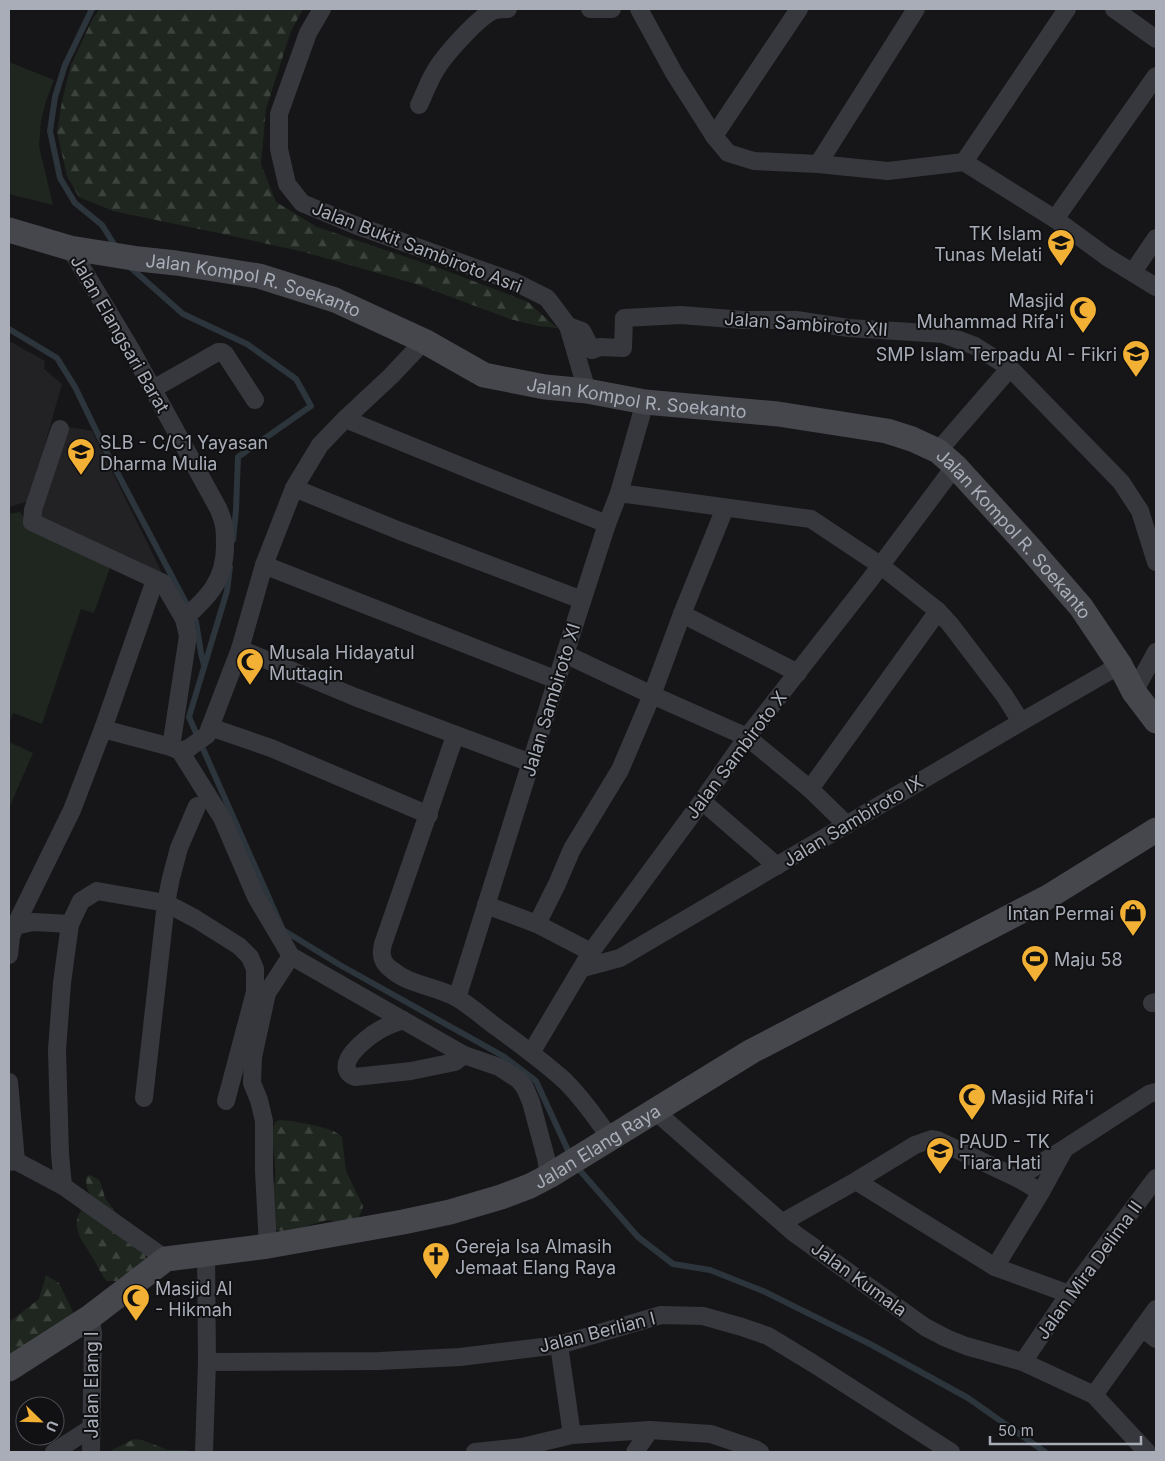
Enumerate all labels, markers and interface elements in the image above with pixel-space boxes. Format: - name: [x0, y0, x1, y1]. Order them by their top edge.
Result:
- street label: Jalan Bukit Sambiroto Asri: [309, 197, 525, 297]
- place label: TK Islam Tunas Melati: [934, 223, 1042, 265]
- school or university icon: TK Islam Tunas Melati: [1046, 228, 1076, 267]
- street label: Jalan Kompol R. Soekanto: [145, 249, 364, 321]
- street label: Jalan Elangsari Barat: [66, 252, 174, 417]
- place label: Masjid Muhammad Rifa'i: [916, 290, 1064, 332]
- mosque icon: Masjid Muhammad Rifa'i: [1068, 295, 1098, 334]
- street label: Jalan Sambiroto XII: [723, 308, 889, 340]
- school or university icon: SMP Islam Terpadu Al - Fikri: [1121, 339, 1151, 378]
- place label: SMP Islam Terpadu Al - Fikri: [876, 344, 1117, 365]
- street label: Jalan Kompol R. Soekanto: [525, 373, 748, 422]
- place label: SLB - C/C1 Yayasan Dharma Mulia: [100, 432, 268, 474]
- school or university icon: SLB - C/C1 Yayasan Dharma Mulia: [66, 437, 96, 476]
- street label: Jalan Kompol R. Soekanto: [932, 444, 1096, 622]
- street label: Jalan Sambiroto XI: [518, 621, 584, 779]
- place label: Musala Hidayatul Muttaqin: [269, 642, 415, 684]
- mosque icon: Musala Hidayatul Muttaqin: [235, 647, 265, 686]
- street label: Jalan Sambiroto X: [681, 687, 791, 823]
- street label: Jalan Sambiroto IX: [779, 771, 927, 871]
- shop icon: Intan Permai: [1118, 898, 1148, 937]
- place label: Intan Permai: [1008, 903, 1114, 924]
- sports icon: Maju 58: [1020, 944, 1050, 983]
- place label: Maju 58: [1054, 949, 1123, 970]
- mosque icon: Masjid Rifa'i: [957, 1082, 987, 1121]
- place label: Masjid Rifa'i: [991, 1087, 1094, 1108]
- street label: Jalan Elang Raya: [530, 1100, 664, 1193]
- place label: PAUD - TK Tiara Hati: [959, 1131, 1050, 1173]
- school or university icon: PAUD - TK Tiara Hati: [925, 1136, 955, 1175]
- street label: Jalan Mira Delima II: [1032, 1197, 1146, 1343]
- place label: Gereja Isa Almasih Jemaat Elang Raya: [455, 1236, 616, 1278]
- street label: Jalan Kumala: [807, 1237, 911, 1321]
- church icon: Gereja Isa Almasih Jemaat Elang Raya: [421, 1241, 451, 1280]
- place label: Masjid Al - Hikmah: [155, 1278, 232, 1320]
- mosque icon: Masjid Al - Hikmah: [121, 1283, 151, 1322]
- street label: Jalan Berlian I: [537, 1307, 657, 1357]
- street label: Jalan Elang I: [81, 1331, 102, 1439]
- north arrow: [15, 1396, 65, 1446]
- scale bar: [990, 1414, 1141, 1446]
- text: U: [43, 1418, 62, 1434]
- text: 50 m: [998, 1421, 1034, 1440]

